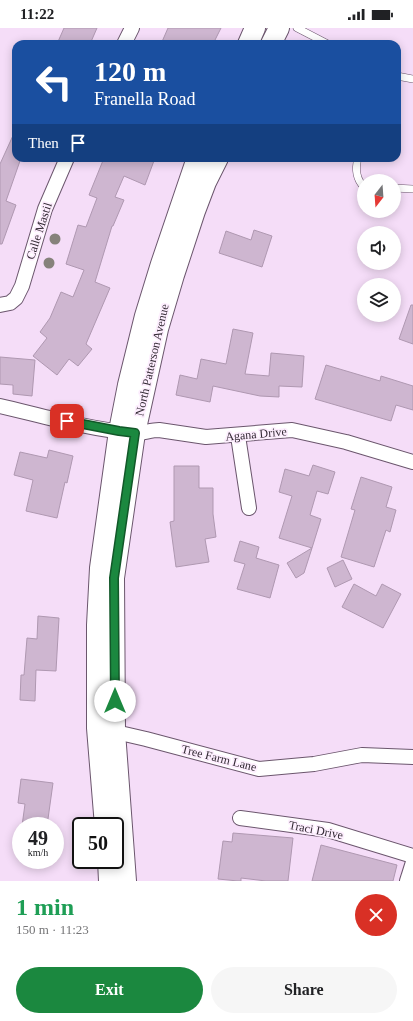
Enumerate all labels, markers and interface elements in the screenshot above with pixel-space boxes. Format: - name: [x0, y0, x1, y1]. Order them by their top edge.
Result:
- text: 11:22: [20, 6, 54, 22]
- icon: left: [28, 56, 80, 108]
- text: 120 m: [94, 56, 166, 87]
- text: Franella Road: [94, 89, 195, 109]
- icon: arrive: [67, 132, 89, 154]
- text: Then: [28, 135, 59, 151]
- north arrow: [357, 174, 401, 218]
- map controls: [357, 174, 401, 322]
- street label: Calle Mastil: [23, 200, 55, 261]
- button: sound: [357, 226, 401, 270]
- button: layers: [357, 278, 401, 322]
- street label: North Patterson Avenue: [132, 303, 172, 417]
- pin: [50, 404, 84, 438]
- icon: arrive: [56, 410, 78, 432]
- street label: Agana Drive: [225, 424, 287, 444]
- position arrow: [94, 680, 136, 722]
- street label: Tree Farm Lane: [180, 742, 258, 774]
- speed limit sign: 50: [72, 817, 124, 869]
- street label: Traci Drive: [288, 818, 344, 842]
- text: 49: [28, 827, 48, 849]
- text: km/h: [28, 847, 48, 858]
- text: 1 min: [16, 894, 74, 920]
- button: close: [355, 894, 397, 936]
- text: 150 m · 11:23: [16, 922, 89, 937]
- button: Exit: [16, 967, 203, 1013]
- button: Share: [211, 967, 397, 1013]

